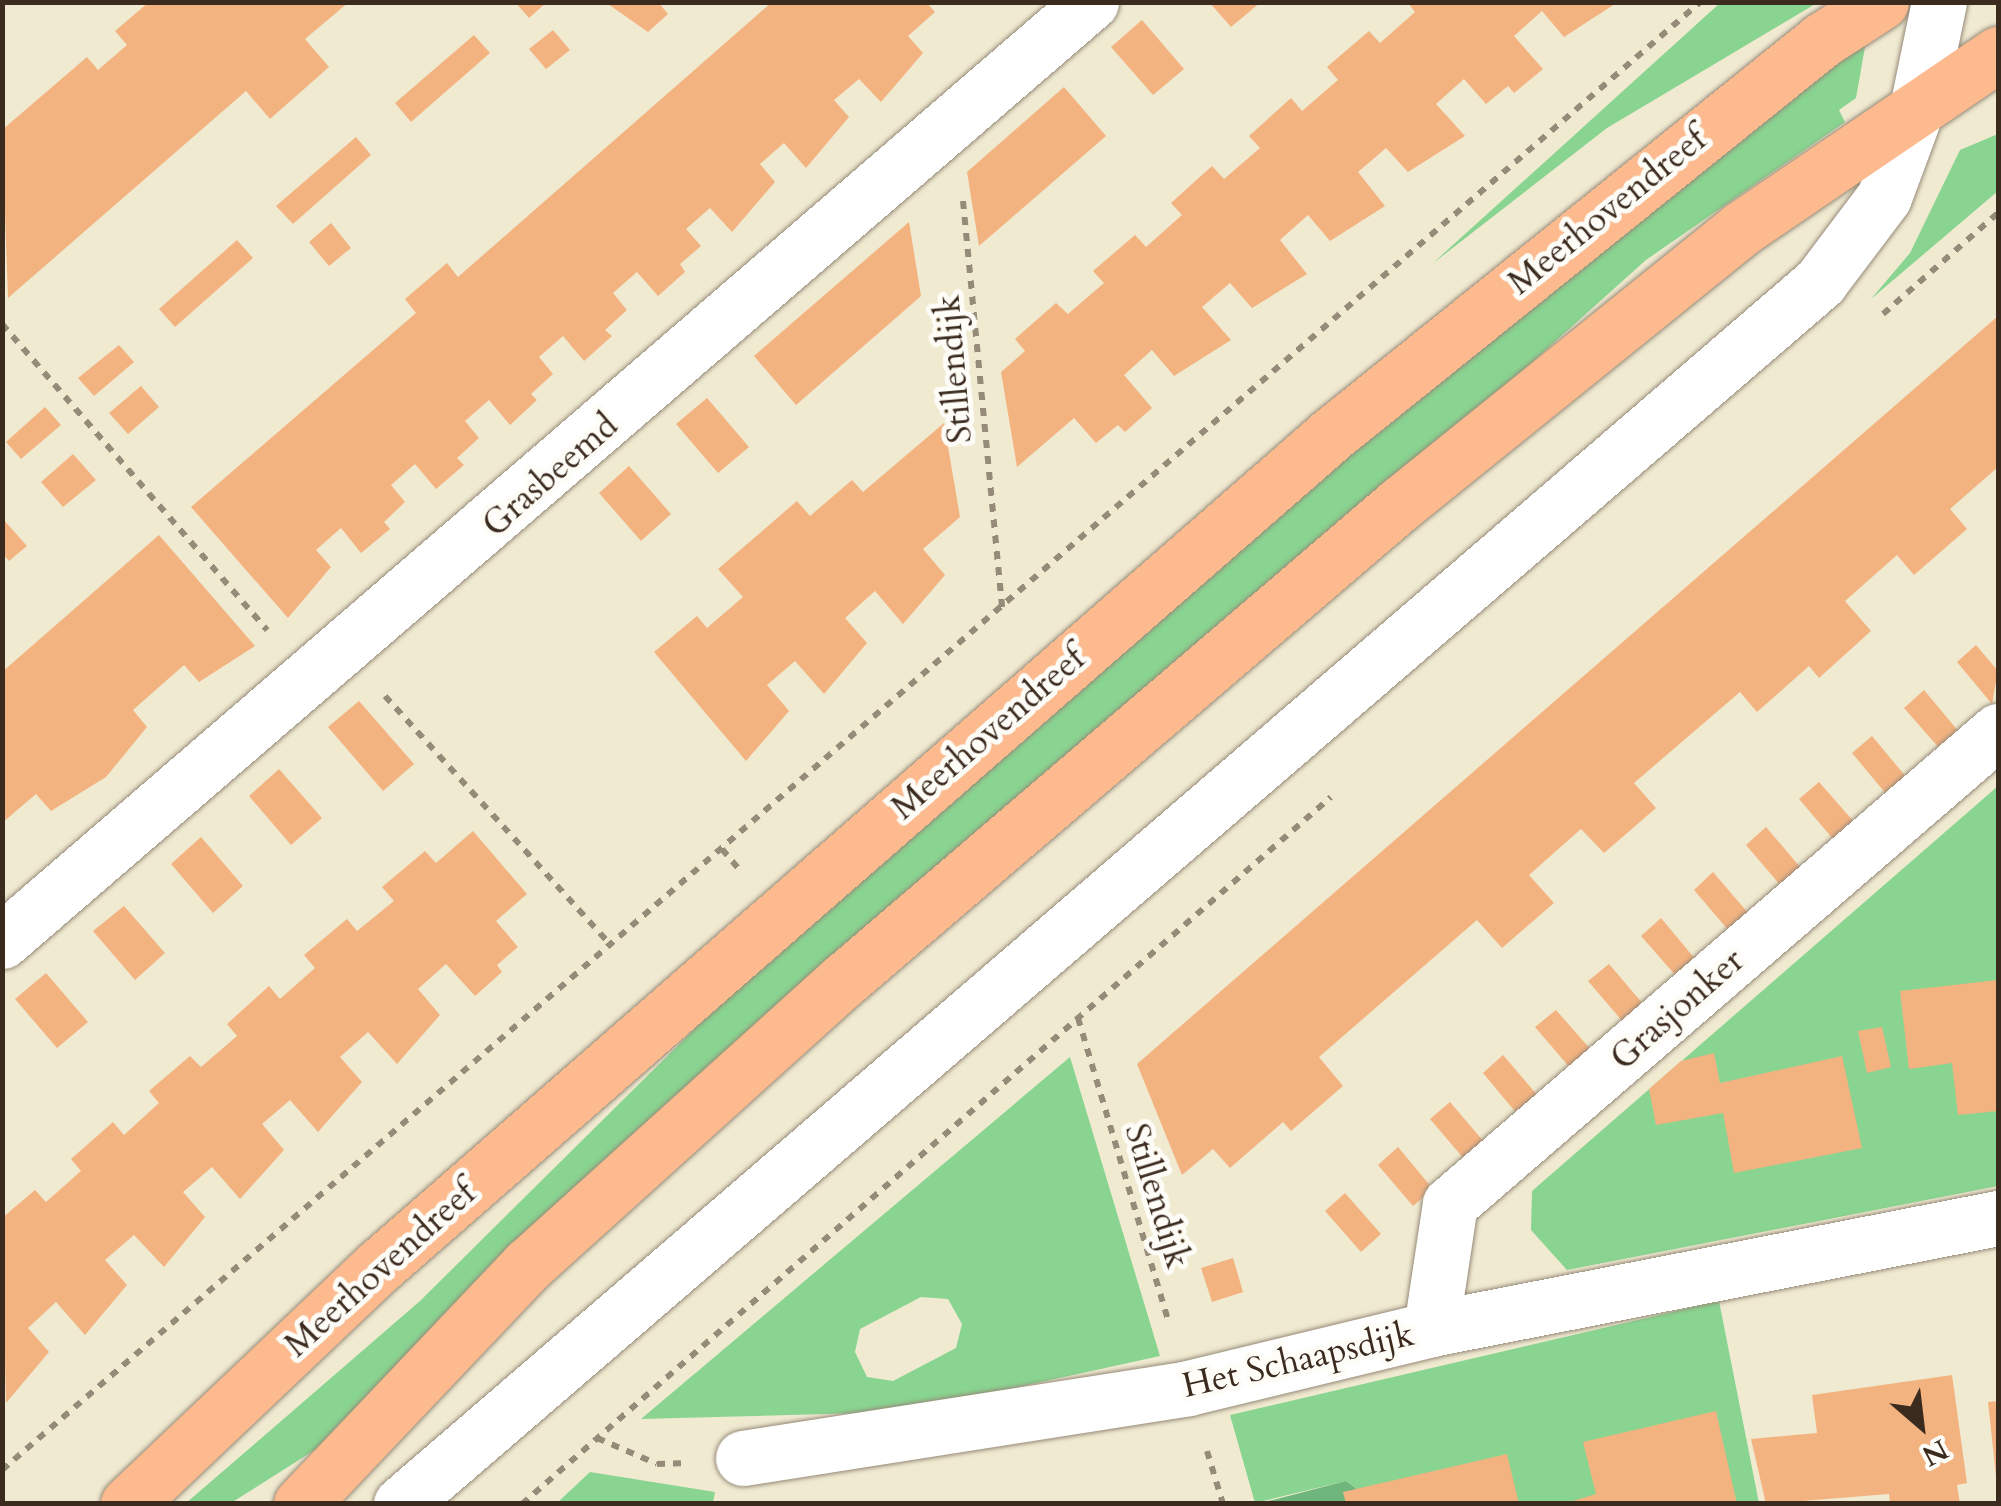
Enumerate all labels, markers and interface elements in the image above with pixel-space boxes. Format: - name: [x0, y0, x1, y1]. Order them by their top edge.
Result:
- street label: Meerhovendreef: [1499, 118, 1715, 304]
- street label: Stillendijk: [927, 293, 981, 445]
- street label: Grasbeemd: [474, 405, 626, 545]
- street label: Meerhovendreef: [883, 637, 1093, 829]
- street label: Grasjonker: [1602, 940, 1752, 1078]
- street label: Stillendijk: [1115, 1119, 1199, 1273]
- street label: Meerhovendreef: [276, 1172, 484, 1366]
- street label: Het Schaapsdijk: [1178, 1313, 1418, 1407]
- north arrow: [1871, 1376, 1971, 1476]
- text: N: [1915, 1430, 1955, 1475]

